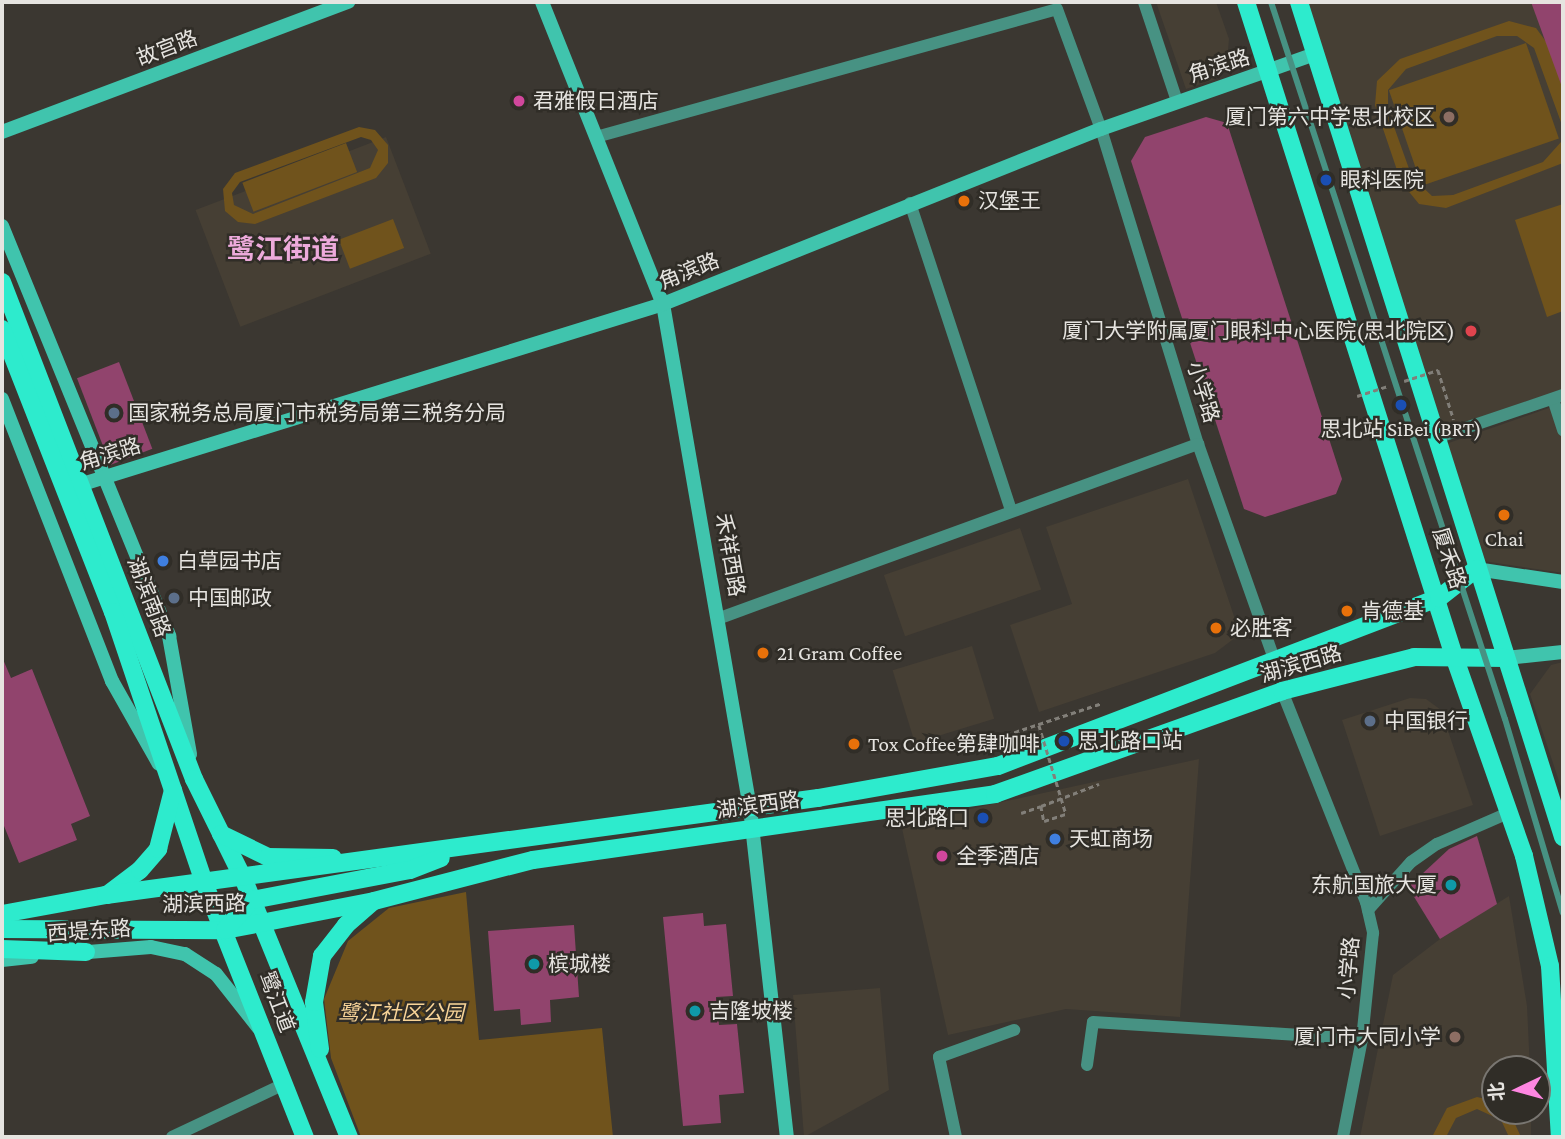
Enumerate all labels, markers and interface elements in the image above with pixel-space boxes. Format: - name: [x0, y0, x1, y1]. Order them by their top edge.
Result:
- street label: 故宫路: [133, 25, 201, 71]
- street label: 角滨路: [1185, 44, 1253, 88]
- place label: 君雅假日酒店: [533, 88, 659, 114]
- marker: 君雅假日酒店: [511, 93, 527, 109]
- place label: 厦门第六中学思北校区: [1225, 104, 1435, 130]
- marker: 厦门第六中学思北校区: [1441, 109, 1457, 125]
- place label: 眼科医院: [1340, 167, 1424, 193]
- marker: 眼科医院: [1318, 172, 1334, 188]
- place label: 汉堡王: [978, 188, 1041, 214]
- marker: 汉堡王: [956, 193, 972, 209]
- district label: 鹭江街道: [227, 233, 339, 267]
- street label: 角滨路: [655, 248, 723, 294]
- place label: 厦门大学附属厦门眼科中心医院(思北院区): [1062, 318, 1455, 344]
- marker: 厦门大学附属厦门眼科中心医院(思北院区): [1461, 321, 1481, 341]
- street label: 小学路: [1182, 358, 1224, 426]
- marker: 思北站 SiBei (BRT): [1393, 397, 1409, 413]
- place label: 国家税务总局厦门市税务局第三税务分局: [128, 400, 506, 426]
- marker: 国家税务总局厦门市税务局第三税务分局: [106, 405, 122, 421]
- place label: 思北站 SiBei (BRT): [1320, 416, 1482, 442]
- street label: 角滨路: [76, 433, 144, 475]
- marker: Chai: [1496, 507, 1512, 523]
- street label: 禾祥西路: [710, 511, 750, 599]
- street label: 厦禾路: [1427, 524, 1471, 592]
- place label: Chai: [1485, 526, 1523, 552]
- place label: 白草园书店: [177, 548, 282, 574]
- street label: 湖滨南路: [122, 553, 176, 641]
- marker: 白草园书店: [155, 553, 171, 569]
- place label: 中国邮政: [188, 585, 272, 611]
- marker: 中国邮政: [166, 590, 182, 606]
- place label: 肯德基: [1361, 598, 1424, 624]
- marker: 肯德基: [1339, 603, 1355, 619]
- place label: 必胜客: [1230, 615, 1293, 641]
- marker: 必胜客: [1208, 620, 1224, 636]
- place label: 21 Gram Coffee: [777, 640, 902, 666]
- street label: 湖滨西路: [1257, 640, 1345, 688]
- marker: 21 Gram Coffee: [755, 645, 771, 661]
- place label: 中国银行: [1384, 708, 1468, 734]
- marker: 中国银行: [1362, 713, 1378, 729]
- place label: 思北路口站: [1078, 728, 1183, 754]
- place label: Tox Coffee第肆咖啡: [868, 731, 1040, 757]
- marker: 思北路口站: [1056, 733, 1072, 749]
- marker: Tox Coffee第肆咖啡: [846, 736, 862, 752]
- street label: 湖滨西路: [715, 787, 801, 823]
- place label: 思北路口: [885, 805, 969, 831]
- marker: 思北路口: [975, 810, 991, 826]
- place label: 天虹商场: [1069, 826, 1153, 852]
- marker: 天虹商场: [1047, 831, 1063, 847]
- place label: 全季酒店: [956, 843, 1040, 869]
- marker: 全季酒店: [934, 848, 950, 864]
- place label: 东航国旅大厦: [1311, 872, 1437, 898]
- marker: 东航国旅大厦: [1443, 877, 1459, 893]
- street label: 湖滨西路: [162, 891, 246, 917]
- street label: 西堤东路: [46, 916, 132, 946]
- street label: 小学路: [1334, 936, 1364, 1000]
- place label: 槟城楼: [548, 951, 611, 977]
- marker: 槟城楼: [526, 956, 542, 972]
- street label: 鹭江道: [254, 968, 300, 1036]
- place label: 吉隆坡楼: [709, 998, 793, 1024]
- park label: 鹭江社区公园: [338, 1000, 464, 1026]
- marker: 吉隆坡楼: [687, 1003, 703, 1019]
- place label: 厦门市大同小学: [1294, 1024, 1441, 1050]
- marker: 厦门市大同小学: [1447, 1029, 1463, 1045]
- north arrow: [1481, 1055, 1551, 1125]
- text: 北: [1485, 1081, 1508, 1102]

